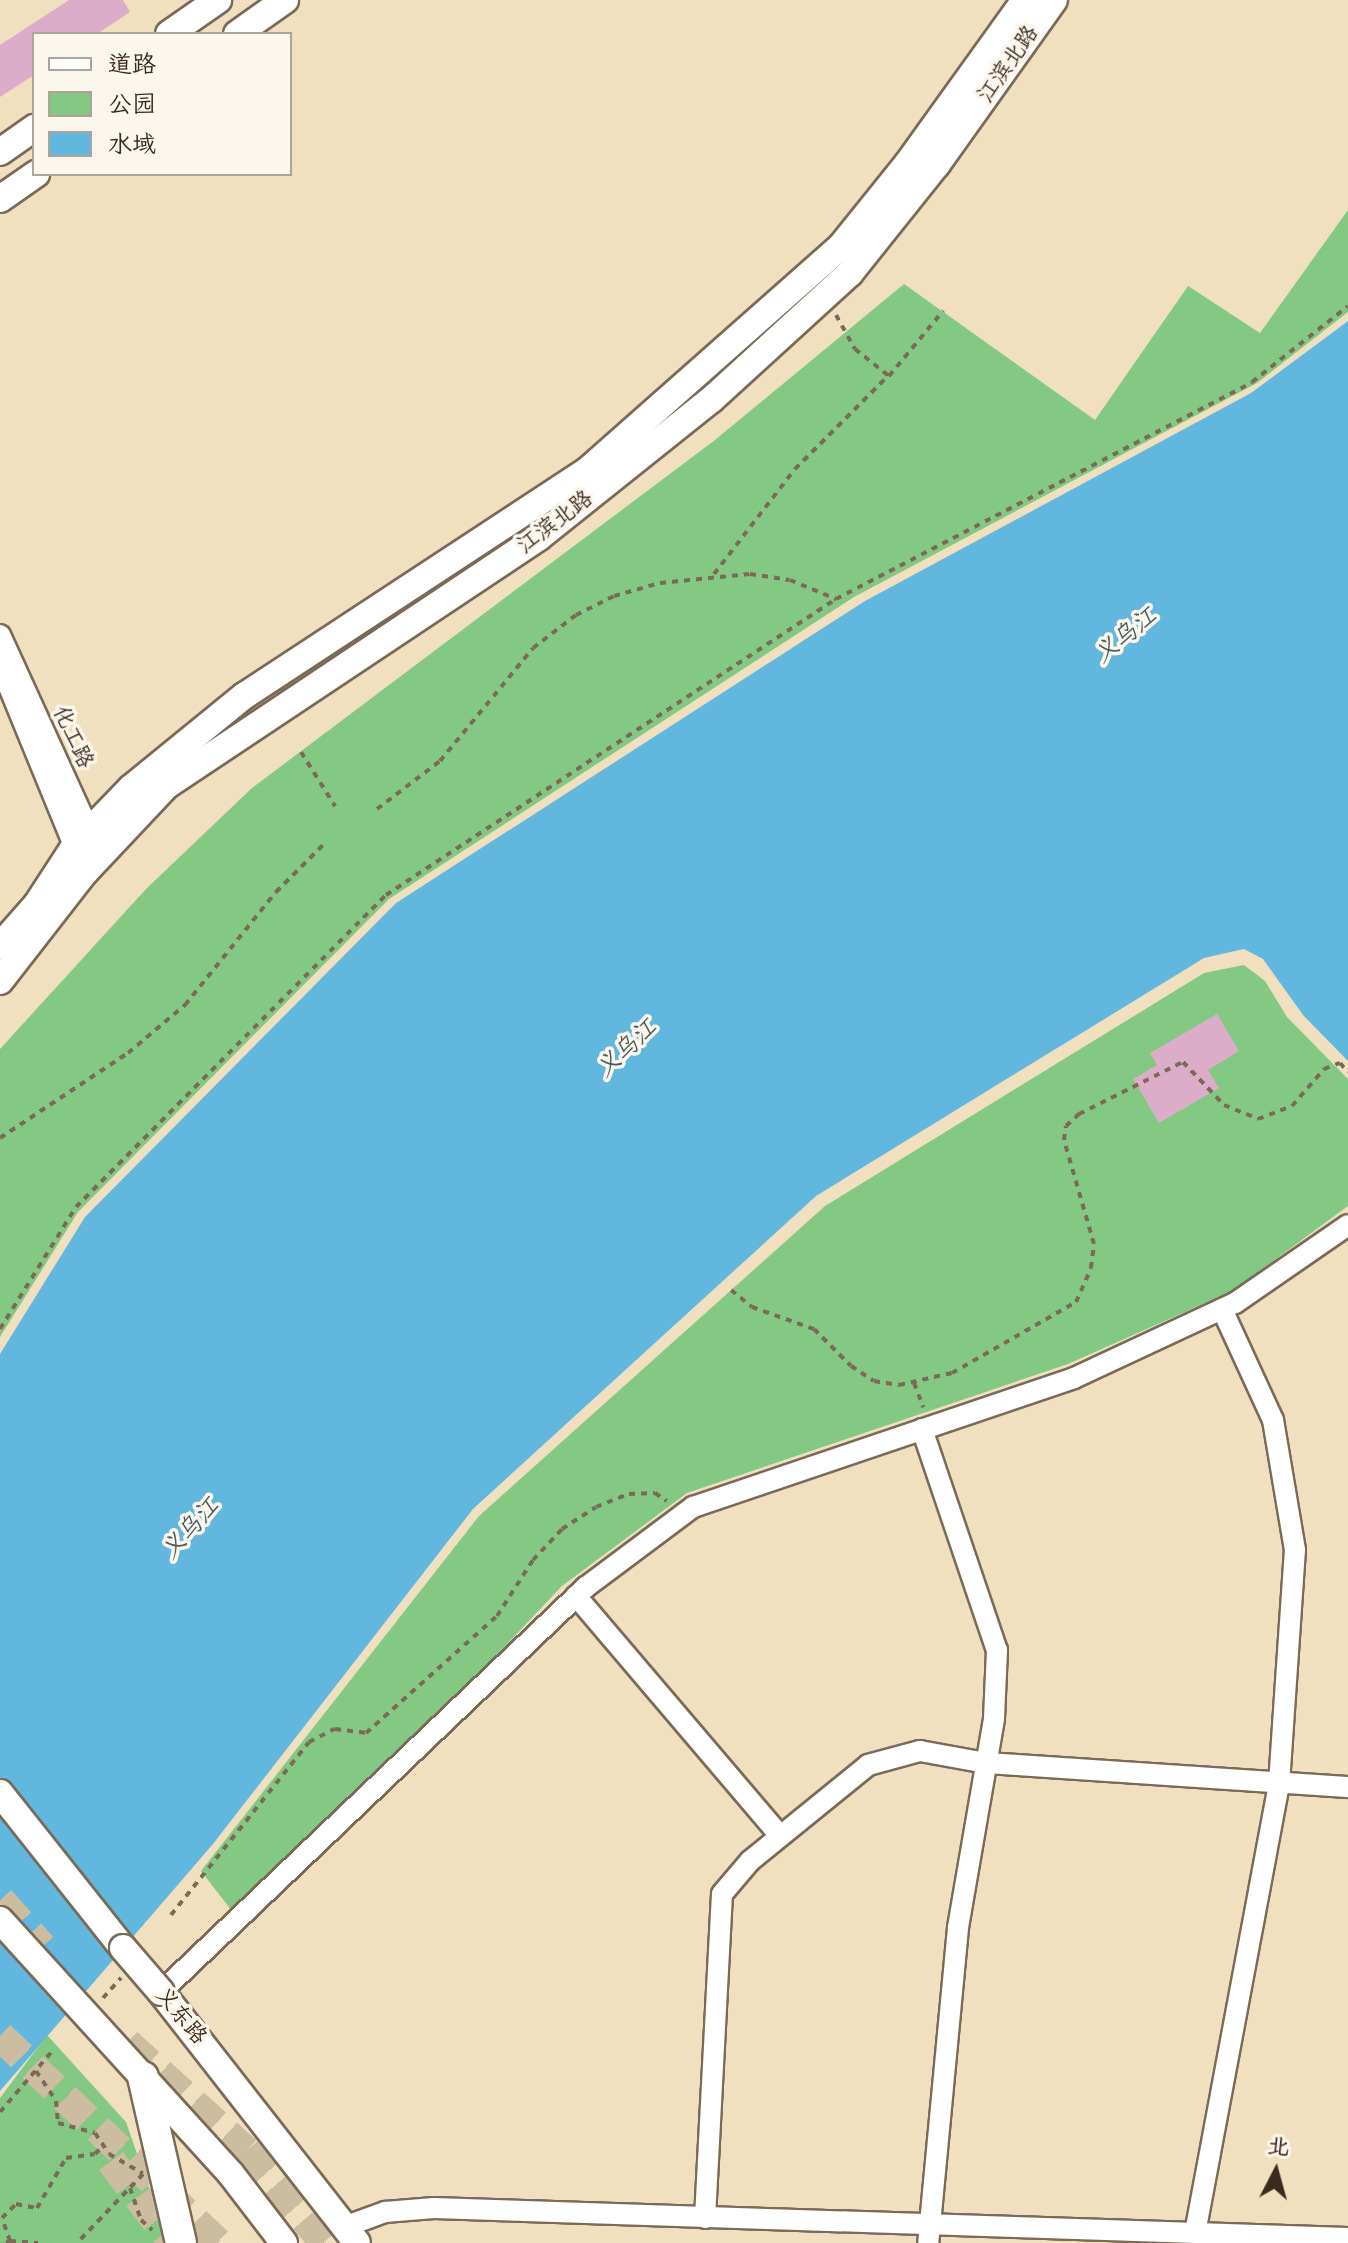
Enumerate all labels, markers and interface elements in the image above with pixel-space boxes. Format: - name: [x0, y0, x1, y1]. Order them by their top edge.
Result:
- street label: 江滨北路: [972, 20, 1044, 108]
- legend: [32, 32, 292, 176]
- text: 道路: [108, 48, 156, 82]
- text: 公园: [108, 88, 156, 122]
- text: 水域: [108, 128, 156, 162]
- street label: 江滨北路: [512, 485, 598, 559]
- water label: 义乌江: [1089, 602, 1163, 670]
- street label: 化工路: [47, 702, 99, 772]
- water label: 义乌江: [591, 1014, 663, 1084]
- water label: 义乌江: [156, 1493, 226, 1565]
- street label: 义东路: [150, 1982, 212, 2050]
- text: 北: [1266, 2130, 1291, 2163]
- north arrow: [1236, 2131, 1316, 2211]

